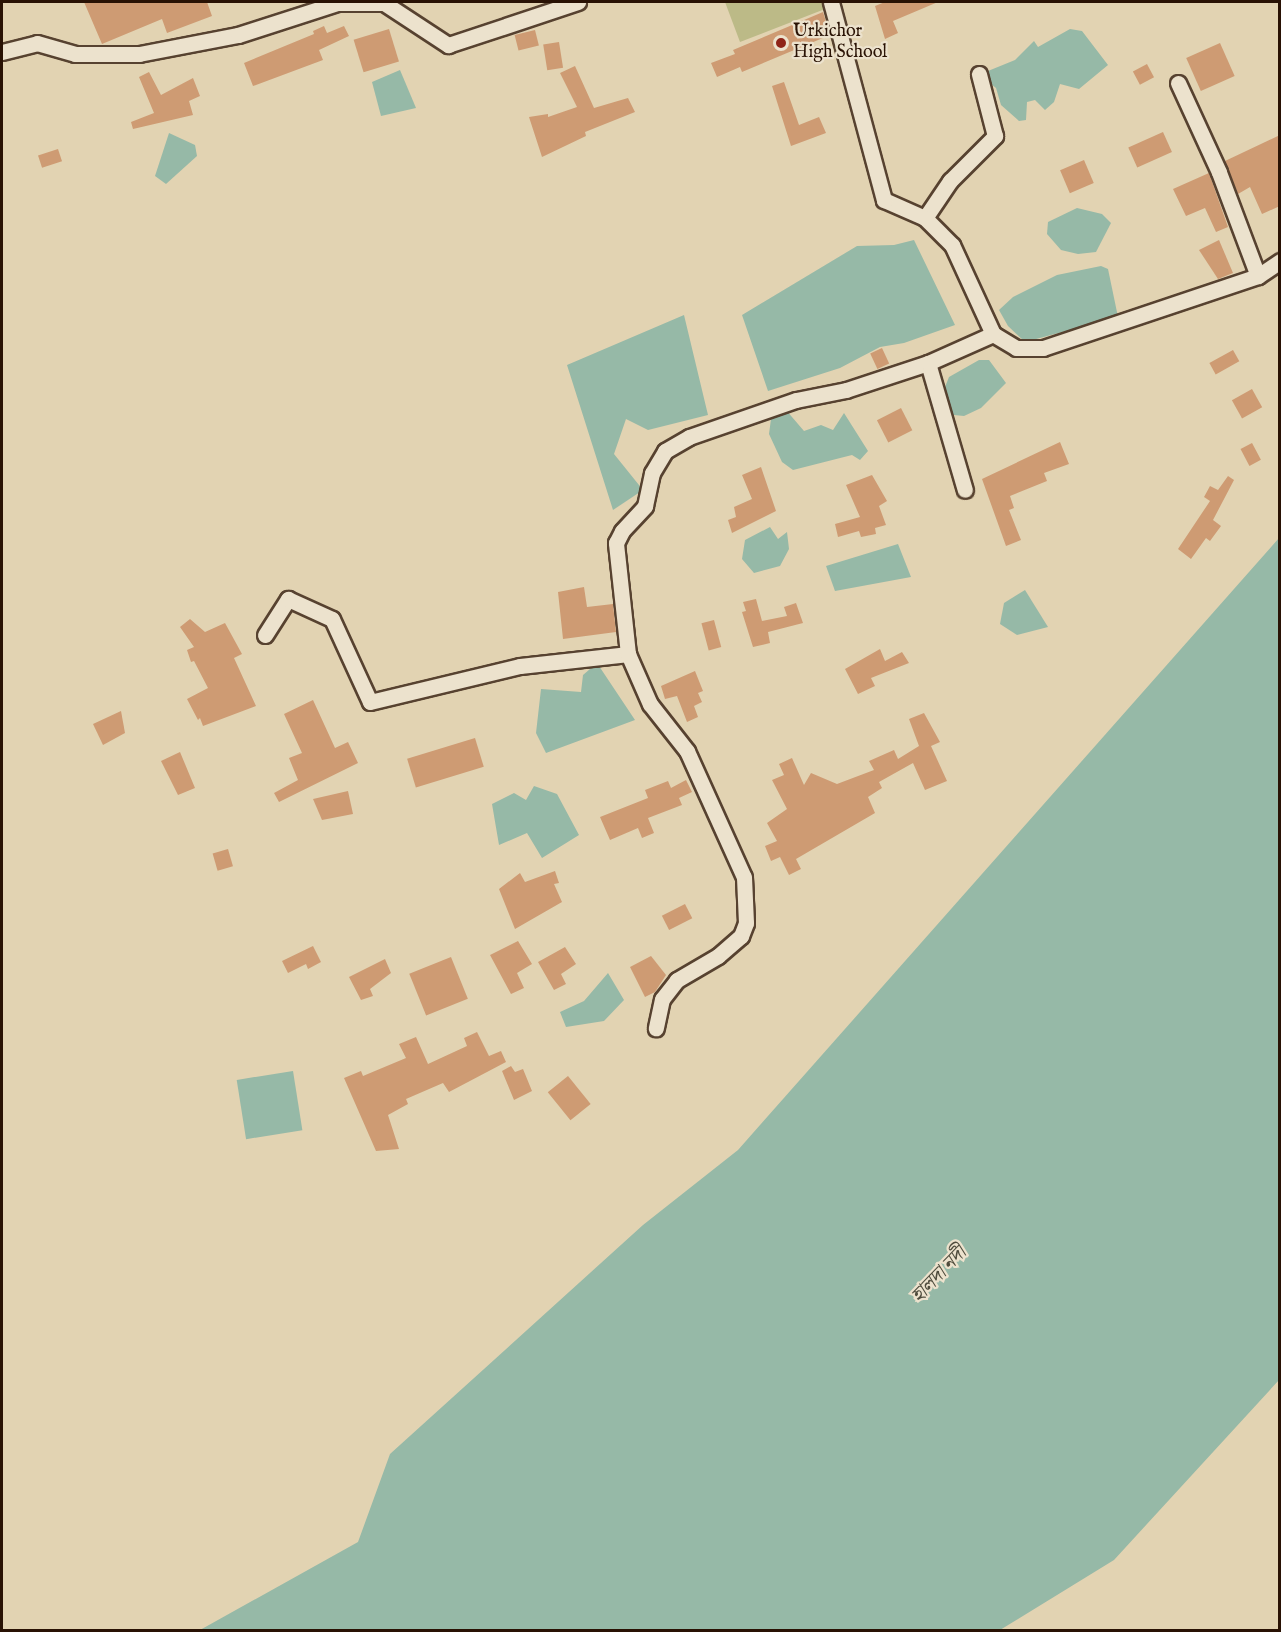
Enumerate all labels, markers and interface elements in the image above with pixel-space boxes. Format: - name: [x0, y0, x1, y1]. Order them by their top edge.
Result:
- place label: Urkichor High School: [793, 22, 887, 64]
- marker: Urkichor High School: [774, 36, 788, 50]
- water label: হালদা নদী: [906, 1242, 972, 1308]

